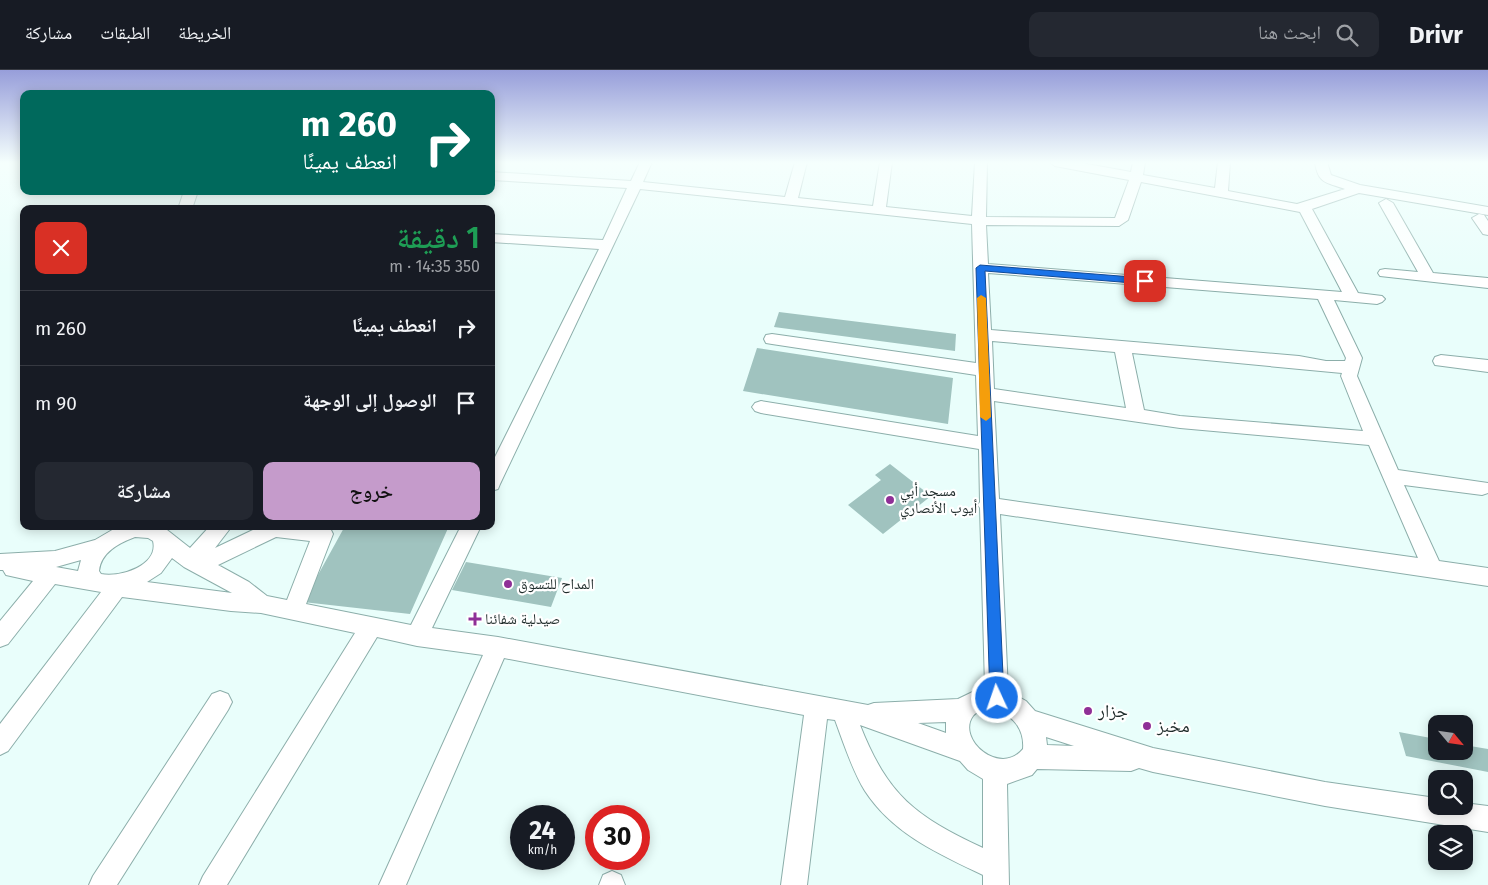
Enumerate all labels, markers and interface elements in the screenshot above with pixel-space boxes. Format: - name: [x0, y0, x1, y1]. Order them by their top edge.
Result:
- search box: [1029, 12, 1379, 57]
- text: ابحث هنا: [1258, 21, 1321, 44]
- icon: search: [1333, 21, 1361, 49]
- text: Drivr: [1409, 21, 1463, 49]
- text: مشاركة: [25, 22, 72, 44]
- text: الطبقات: [100, 22, 150, 44]
- text: الخريطة: [178, 22, 231, 44]
- text: 260 m: [301, 103, 397, 145]
- icon: right: [415, 110, 480, 175]
- text: انعطف يمينًا: [302, 148, 397, 175]
- text: 1 دقيقة: [397, 220, 480, 256]
- button: close: [35, 222, 87, 274]
- text: 350 m · 14:35: [389, 257, 480, 276]
- pin: [1124, 260, 1166, 302]
- icon: arrive: [1131, 267, 1159, 295]
- text: انعطف يمينًا: [352, 314, 437, 337]
- icon: right: [452, 314, 480, 342]
- text: 260 m: [35, 317, 86, 340]
- text: الوصول إلى الوجهة: [303, 389, 437, 412]
- icon: arrive: [452, 389, 480, 417]
- text: 90 m: [35, 392, 77, 415]
- button: مشاركة: [35, 462, 253, 520]
- button: خروج: [263, 462, 480, 520]
- place label: مسجد أبي أيوب الأنصاري: [900, 482, 977, 520]
- marker: مسجد أبي أيوب الأنصاري: [884, 494, 896, 506]
- place label: المداح للتسوق: [518, 575, 594, 594]
- marker: المداح للتسوق: [502, 578, 514, 590]
- place label: صيدلية شفائنا: [485, 610, 560, 628]
- marker: صيدلية شفائنا: [469, 613, 481, 625]
- position arrow: [970, 671, 1022, 723]
- place label: جزار: [1097, 700, 1128, 722]
- marker: جزار: [1082, 705, 1094, 717]
- place label: مخبز: [1156, 715, 1190, 737]
- north arrow: [1428, 715, 1472, 760]
- map controls: [1428, 715, 1473, 870]
- marker: مخبز: [1141, 720, 1153, 732]
- button: search: [1428, 770, 1473, 815]
- speed limit sign: 30: [585, 805, 650, 870]
- text: 24: [529, 816, 556, 846]
- button: layers: [1428, 825, 1473, 870]
- text: km/h: [528, 843, 557, 857]

